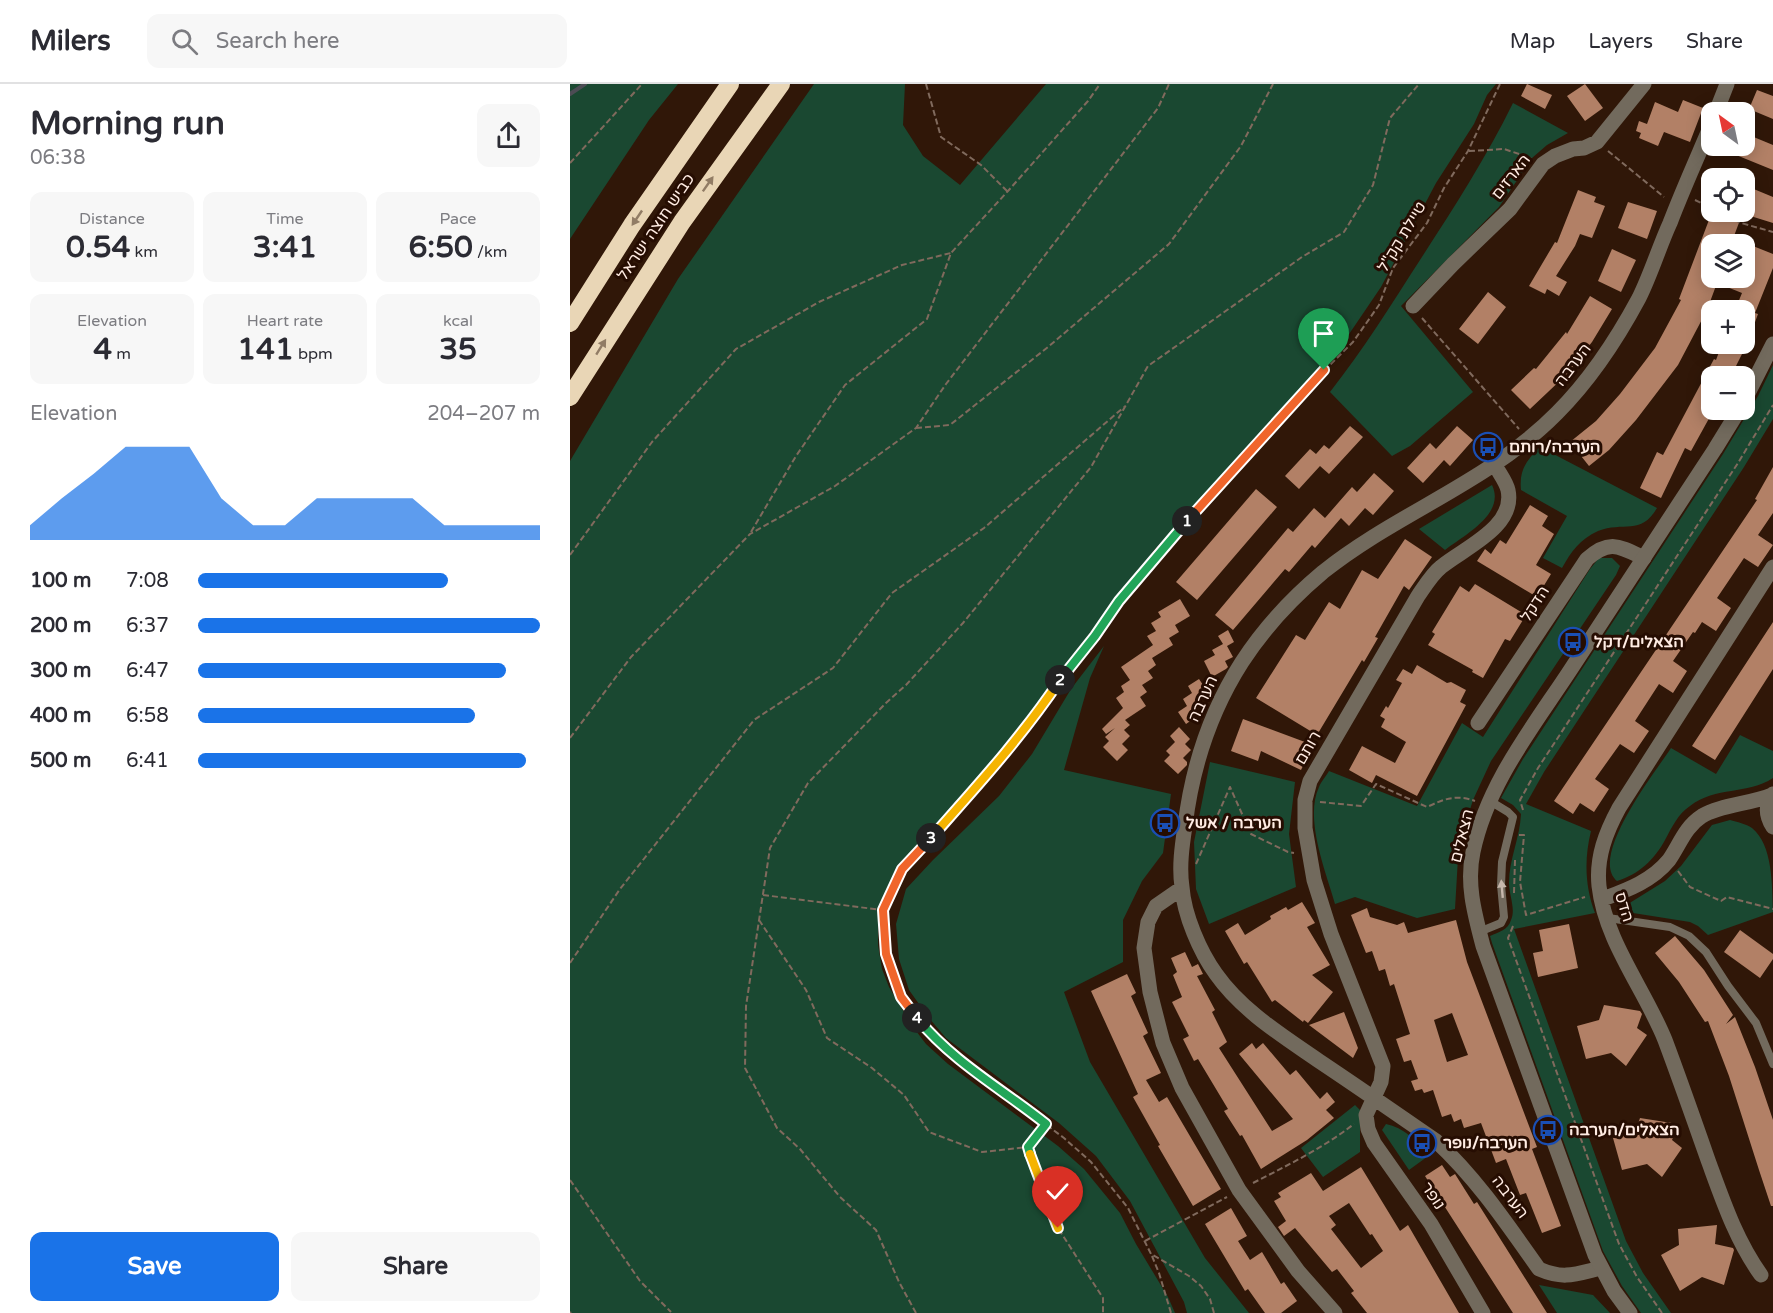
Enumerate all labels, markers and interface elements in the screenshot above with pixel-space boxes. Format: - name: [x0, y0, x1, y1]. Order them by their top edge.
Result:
- search box: [147, 14, 567, 68]
- text: Milers: [30, 24, 111, 58]
- icon: search: [168, 25, 201, 58]
- text: Search here: [216, 28, 339, 54]
- text: Map: [1510, 29, 1555, 54]
- text: Layers: [1588, 29, 1653, 54]
- text: Share: [1686, 29, 1743, 54]
- north arrow: [1701, 102, 1755, 156]
- map controls: [1701, 102, 1755, 420]
- text: Morning run: [30, 104, 225, 143]
- button: share: [477, 104, 540, 167]
- text: 06:38: [30, 146, 85, 170]
- street label: הארזים: [1487, 150, 1535, 204]
- button: locate: [1701, 168, 1755, 222]
- street label: כביש חוצה ישראל: [613, 170, 699, 284]
- one-way arrow: [702, 177, 714, 193]
- street label: טיילת קק"ל: [1373, 198, 1431, 276]
- text: Distance: [79, 209, 145, 229]
- text: Time: [266, 209, 304, 229]
- text: Pace: [440, 209, 476, 229]
- one-way arrow: [632, 210, 643, 226]
- text: 0.54: [66, 229, 130, 266]
- text: 3:41: [253, 229, 317, 266]
- text: 6:50: [409, 229, 473, 266]
- button: layers: [1701, 234, 1755, 288]
- text: km: [130, 242, 158, 262]
- text: /km: [473, 242, 507, 262]
- button: +: [1701, 300, 1755, 354]
- pin: [1298, 308, 1349, 370]
- text: Elevation: [77, 311, 147, 331]
- text: Heart rate: [247, 311, 323, 331]
- text: kcal: [443, 311, 473, 331]
- icon: arrive: [1307, 317, 1340, 350]
- text: 4: [93, 331, 112, 368]
- text: 141: [237, 331, 294, 368]
- text: 35: [439, 331, 477, 368]
- one-way arrow: [595, 339, 606, 355]
- street label: הערבה: [1550, 340, 1596, 390]
- text: m: [112, 344, 131, 364]
- text: bpm: [294, 344, 333, 364]
- button: −: [1701, 366, 1755, 420]
- text: Elevation: [30, 402, 117, 426]
- text: 204–207 m: [427, 402, 540, 426]
- bus stop icon: הערבה/רותם: [1472, 431, 1504, 463]
- place label: הערבה/רותם: [1509, 437, 1600, 457]
- pin: 1: [1172, 506, 1202, 536]
- text: 1: [1182, 511, 1192, 531]
- text: 100 m: [30, 569, 91, 593]
- text: 7:08: [126, 569, 169, 593]
- street label: הדקל: [1516, 582, 1554, 626]
- text: 200 m: [30, 614, 91, 638]
- text: 6:37: [126, 614, 169, 638]
- bus stop icon: הצאלים/דקל: [1557, 626, 1589, 658]
- place label: הצאלים/דקל: [1594, 632, 1684, 652]
- text: 300 m: [30, 659, 91, 683]
- text: 6:47: [126, 659, 169, 683]
- pin: 2: [1045, 665, 1075, 695]
- text: 2: [1055, 670, 1065, 690]
- street label: הערבה: [1184, 673, 1222, 725]
- text: 400 m: [30, 704, 91, 728]
- text: 6:58: [126, 704, 169, 728]
- street label: רותם: [1290, 728, 1326, 768]
- text: 500 m: [30, 749, 91, 773]
- text: 6:41: [126, 749, 169, 773]
- bus stop icon: הערבה / אשל: [1149, 807, 1181, 839]
- street label: הצאלים: [1446, 807, 1478, 865]
- place label: הערבה / אשל: [1186, 813, 1282, 833]
- pin: 3: [916, 823, 946, 853]
- text: 3: [926, 828, 936, 848]
- one-way arrow: [1497, 879, 1507, 898]
- street label: הדס: [1610, 890, 1638, 924]
- pin: 4: [902, 1003, 932, 1033]
- text: 4: [912, 1008, 922, 1028]
- bus stop icon: הצאלים/הערבה: [1532, 1114, 1564, 1146]
- place label: הצאלים/הערבה: [1569, 1120, 1680, 1140]
- bus stop icon: הערבה/נופר: [1406, 1127, 1438, 1159]
- place label: הערבה/נופר: [1443, 1133, 1528, 1153]
- pin: [1032, 1166, 1083, 1228]
- street label: הערבה: [1487, 1172, 1533, 1222]
- icon: check: [1041, 1175, 1074, 1208]
- street label: נופר: [1417, 1178, 1449, 1214]
- button: Save: [30, 1232, 279, 1301]
- button: Share: [291, 1232, 540, 1301]

